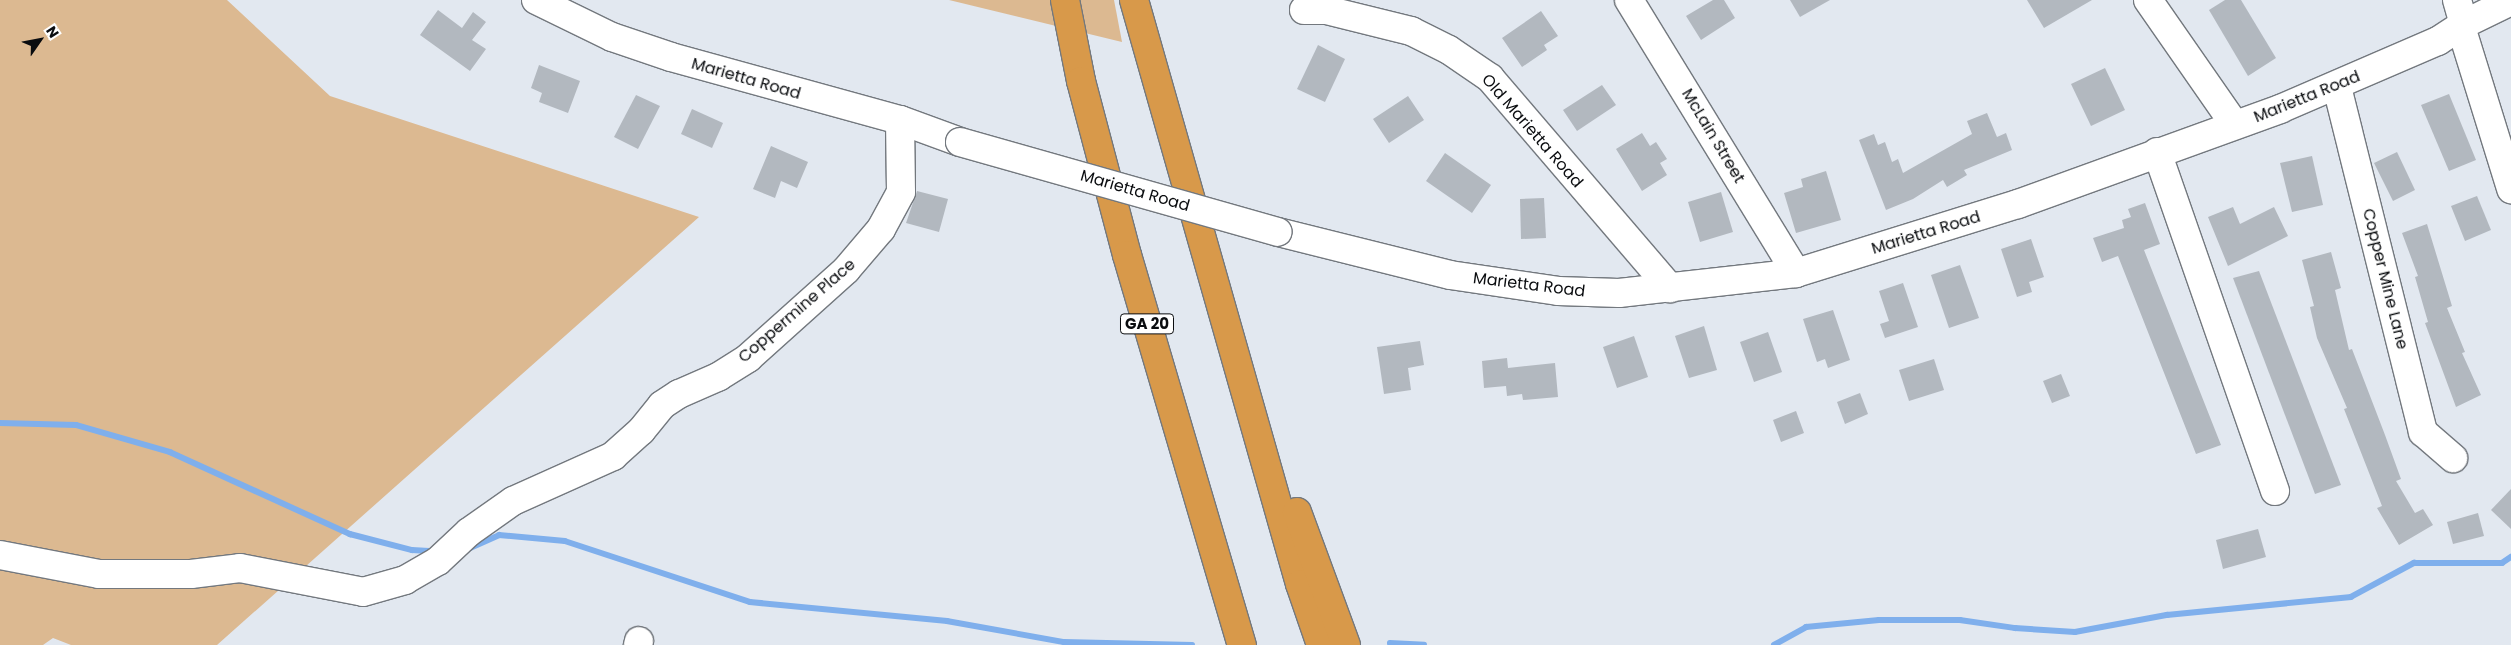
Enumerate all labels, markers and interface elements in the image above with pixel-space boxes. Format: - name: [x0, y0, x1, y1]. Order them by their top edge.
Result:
- north arrow: [15, 15, 65, 65]
- text: N: [41, 22, 64, 42]
- street label: Marietta Road: [689, 54, 803, 104]
- street label: Marietta Road: [2251, 67, 2363, 127]
- street label: Old Marietta Road: [1477, 70, 1587, 192]
- street label: McLain Street: [1677, 85, 1749, 187]
- street label: Marietta Road: [1078, 166, 1192, 216]
- street label: Marietta Road: [1869, 207, 1983, 259]
- street label: Copper Mine Lane: [2358, 207, 2412, 351]
- street label: Coppermine Place: [735, 255, 859, 367]
- street label: Marietta Road: [1472, 269, 1586, 301]
- road number: GA 20: [1120, 312, 1174, 336]

